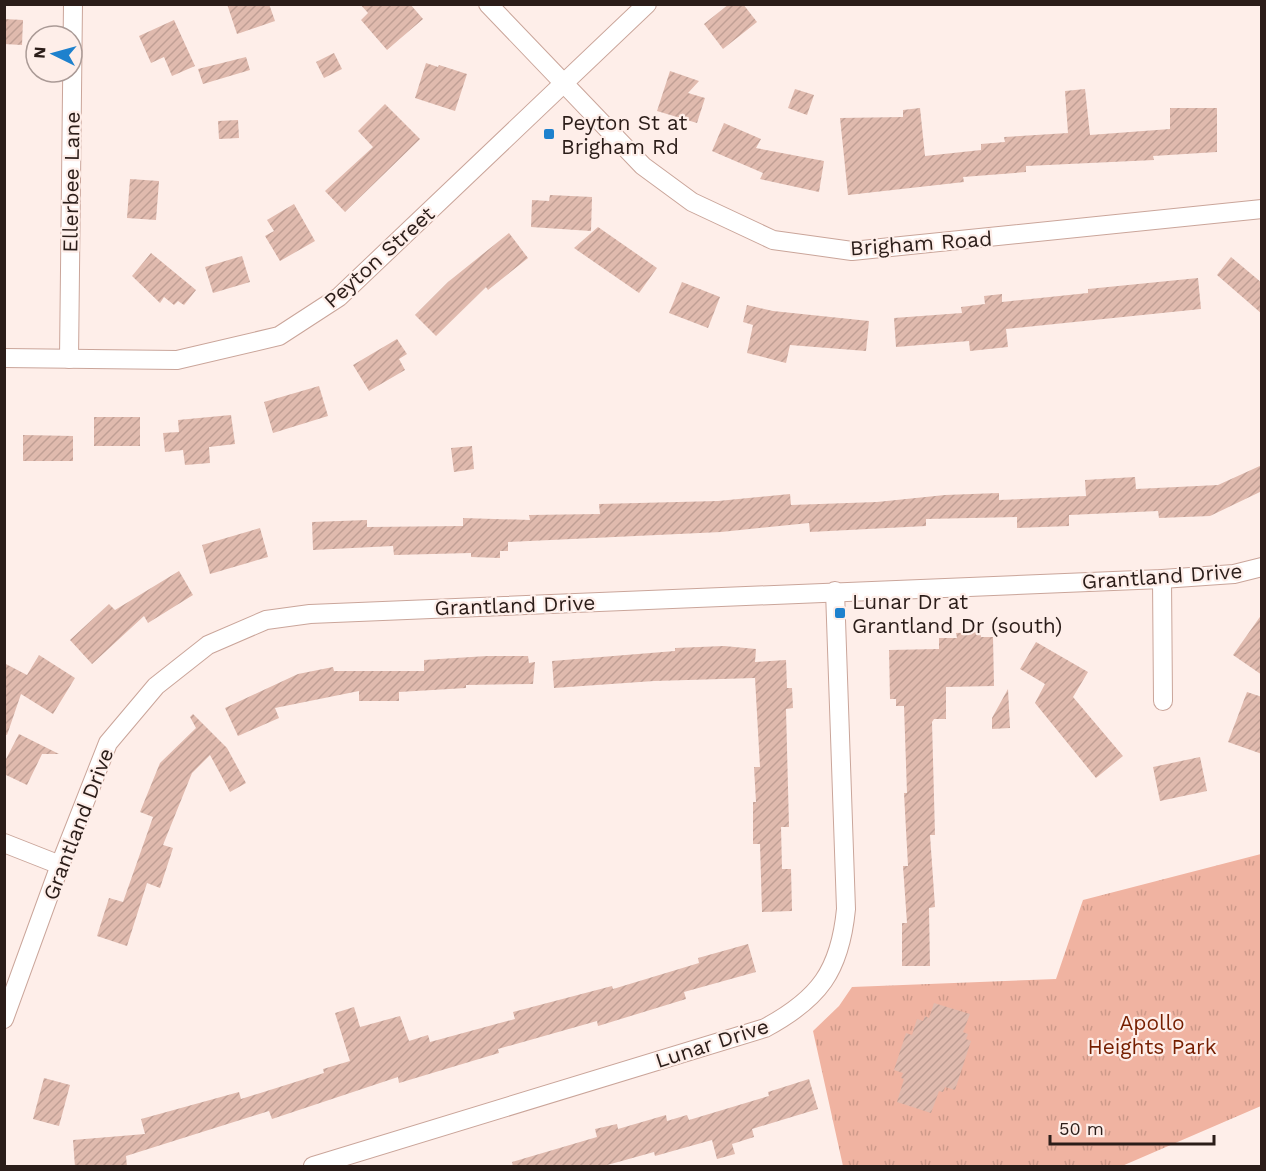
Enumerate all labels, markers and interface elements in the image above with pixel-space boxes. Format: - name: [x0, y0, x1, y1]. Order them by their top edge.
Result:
- north arrow: [24, 24, 84, 84]
- text: N: [30, 46, 50, 59]
- place label: Peyton St at Brigham Rd: [561, 110, 688, 159]
- street label: Ellerbee Lane: [57, 111, 85, 253]
- marker: Peyton St at Brigham Rd: [542, 127, 556, 141]
- street label: Peyton Street: [319, 201, 439, 313]
- street label: Brigham Road: [849, 226, 993, 260]
- street label: Grantland Drive: [1081, 558, 1243, 594]
- place label: Lunar Dr at Grantland Dr (south): [852, 589, 1062, 638]
- street label: Grantland Drive: [434, 590, 596, 620]
- marker: Lunar Dr at Grantland Dr (south): [833, 606, 847, 620]
- street label: Grantland Drive: [38, 744, 118, 904]
- park label: Apollo Heights Park: [1087, 1010, 1217, 1059]
- street label: Lunar Drive: [652, 1013, 772, 1073]
- scale bar: [1050, 1108, 1214, 1146]
- text: 50 m: [1059, 1118, 1104, 1139]

